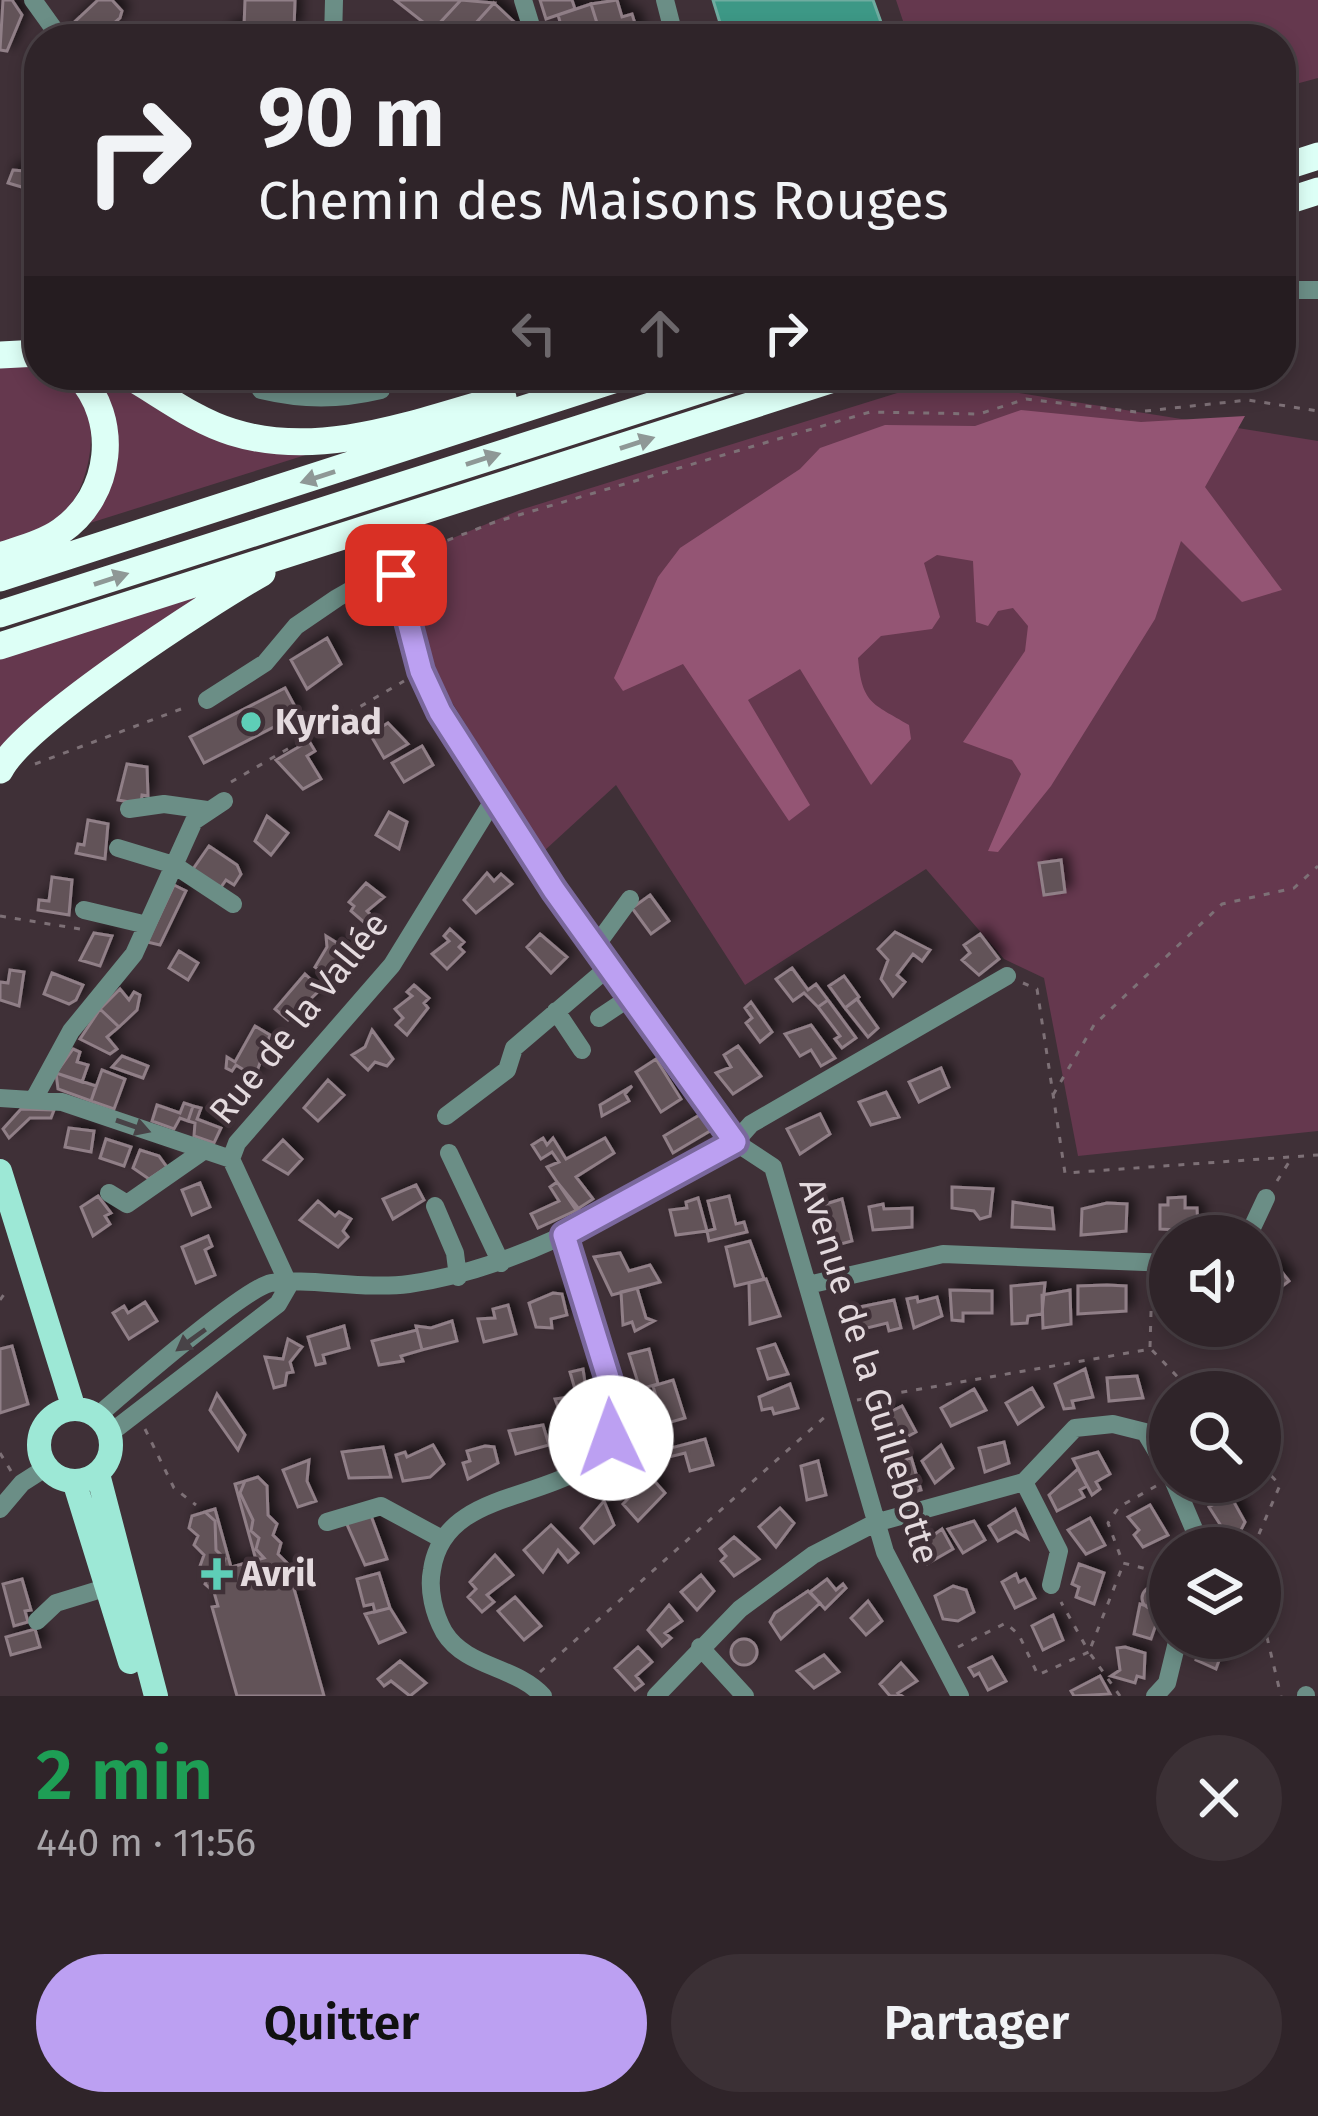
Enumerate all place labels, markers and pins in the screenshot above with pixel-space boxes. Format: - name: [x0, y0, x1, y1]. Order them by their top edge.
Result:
- pin: [345, 524, 447, 626]
- place label: Kyriad: [275, 700, 382, 744]
- marker: Kyriad: [238, 709, 264, 735]
- place label: Avril: [240, 1552, 316, 1596]
- marker: Avril: [204, 1561, 230, 1587]

